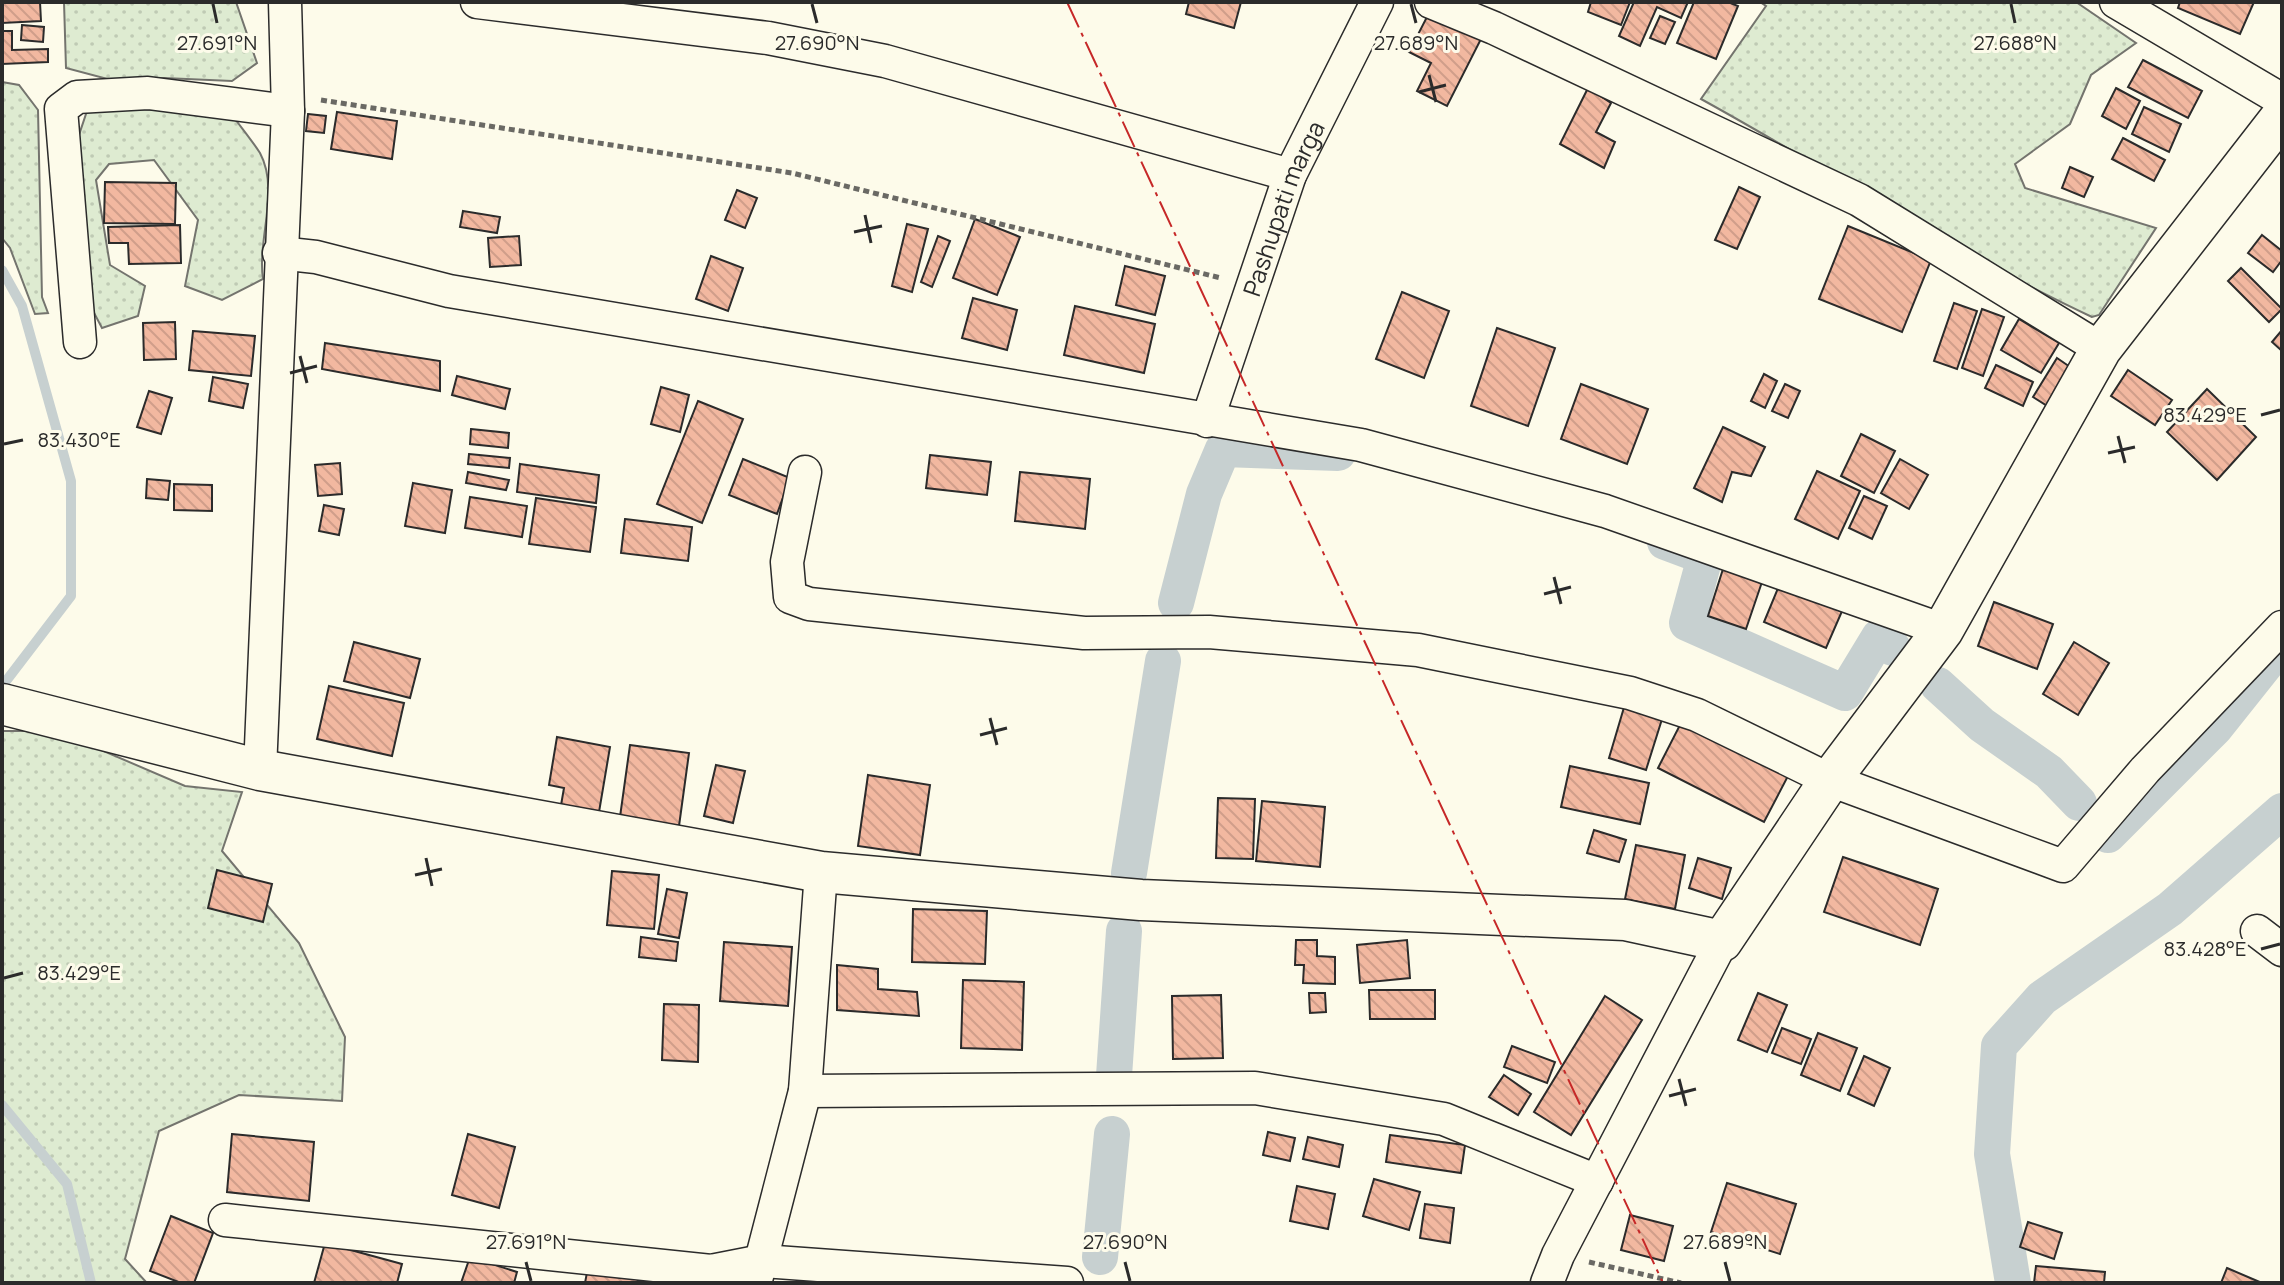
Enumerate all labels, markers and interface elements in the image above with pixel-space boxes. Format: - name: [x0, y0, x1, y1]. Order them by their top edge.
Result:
- text: 27.691°N: [177, 29, 257, 56]
- text: 27.690°N: [775, 29, 859, 56]
- text: 27.689°N: [1374, 29, 1458, 56]
- text: 27.688°N: [1973, 29, 2057, 56]
- street label: Pashupati marga: [1234, 115, 1331, 300]
- text: 83.429°E: [2163, 401, 2247, 428]
- text: 83.430°E: [37, 426, 121, 453]
- text: 83.428°E: [2164, 935, 2246, 962]
- text: 83.429°E: [37, 959, 121, 986]
- text: 27.691°N: [486, 1228, 566, 1255]
- text: 27.690°N: [1083, 1228, 1167, 1255]
- text: 27.689°N: [1683, 1228, 1767, 1255]

